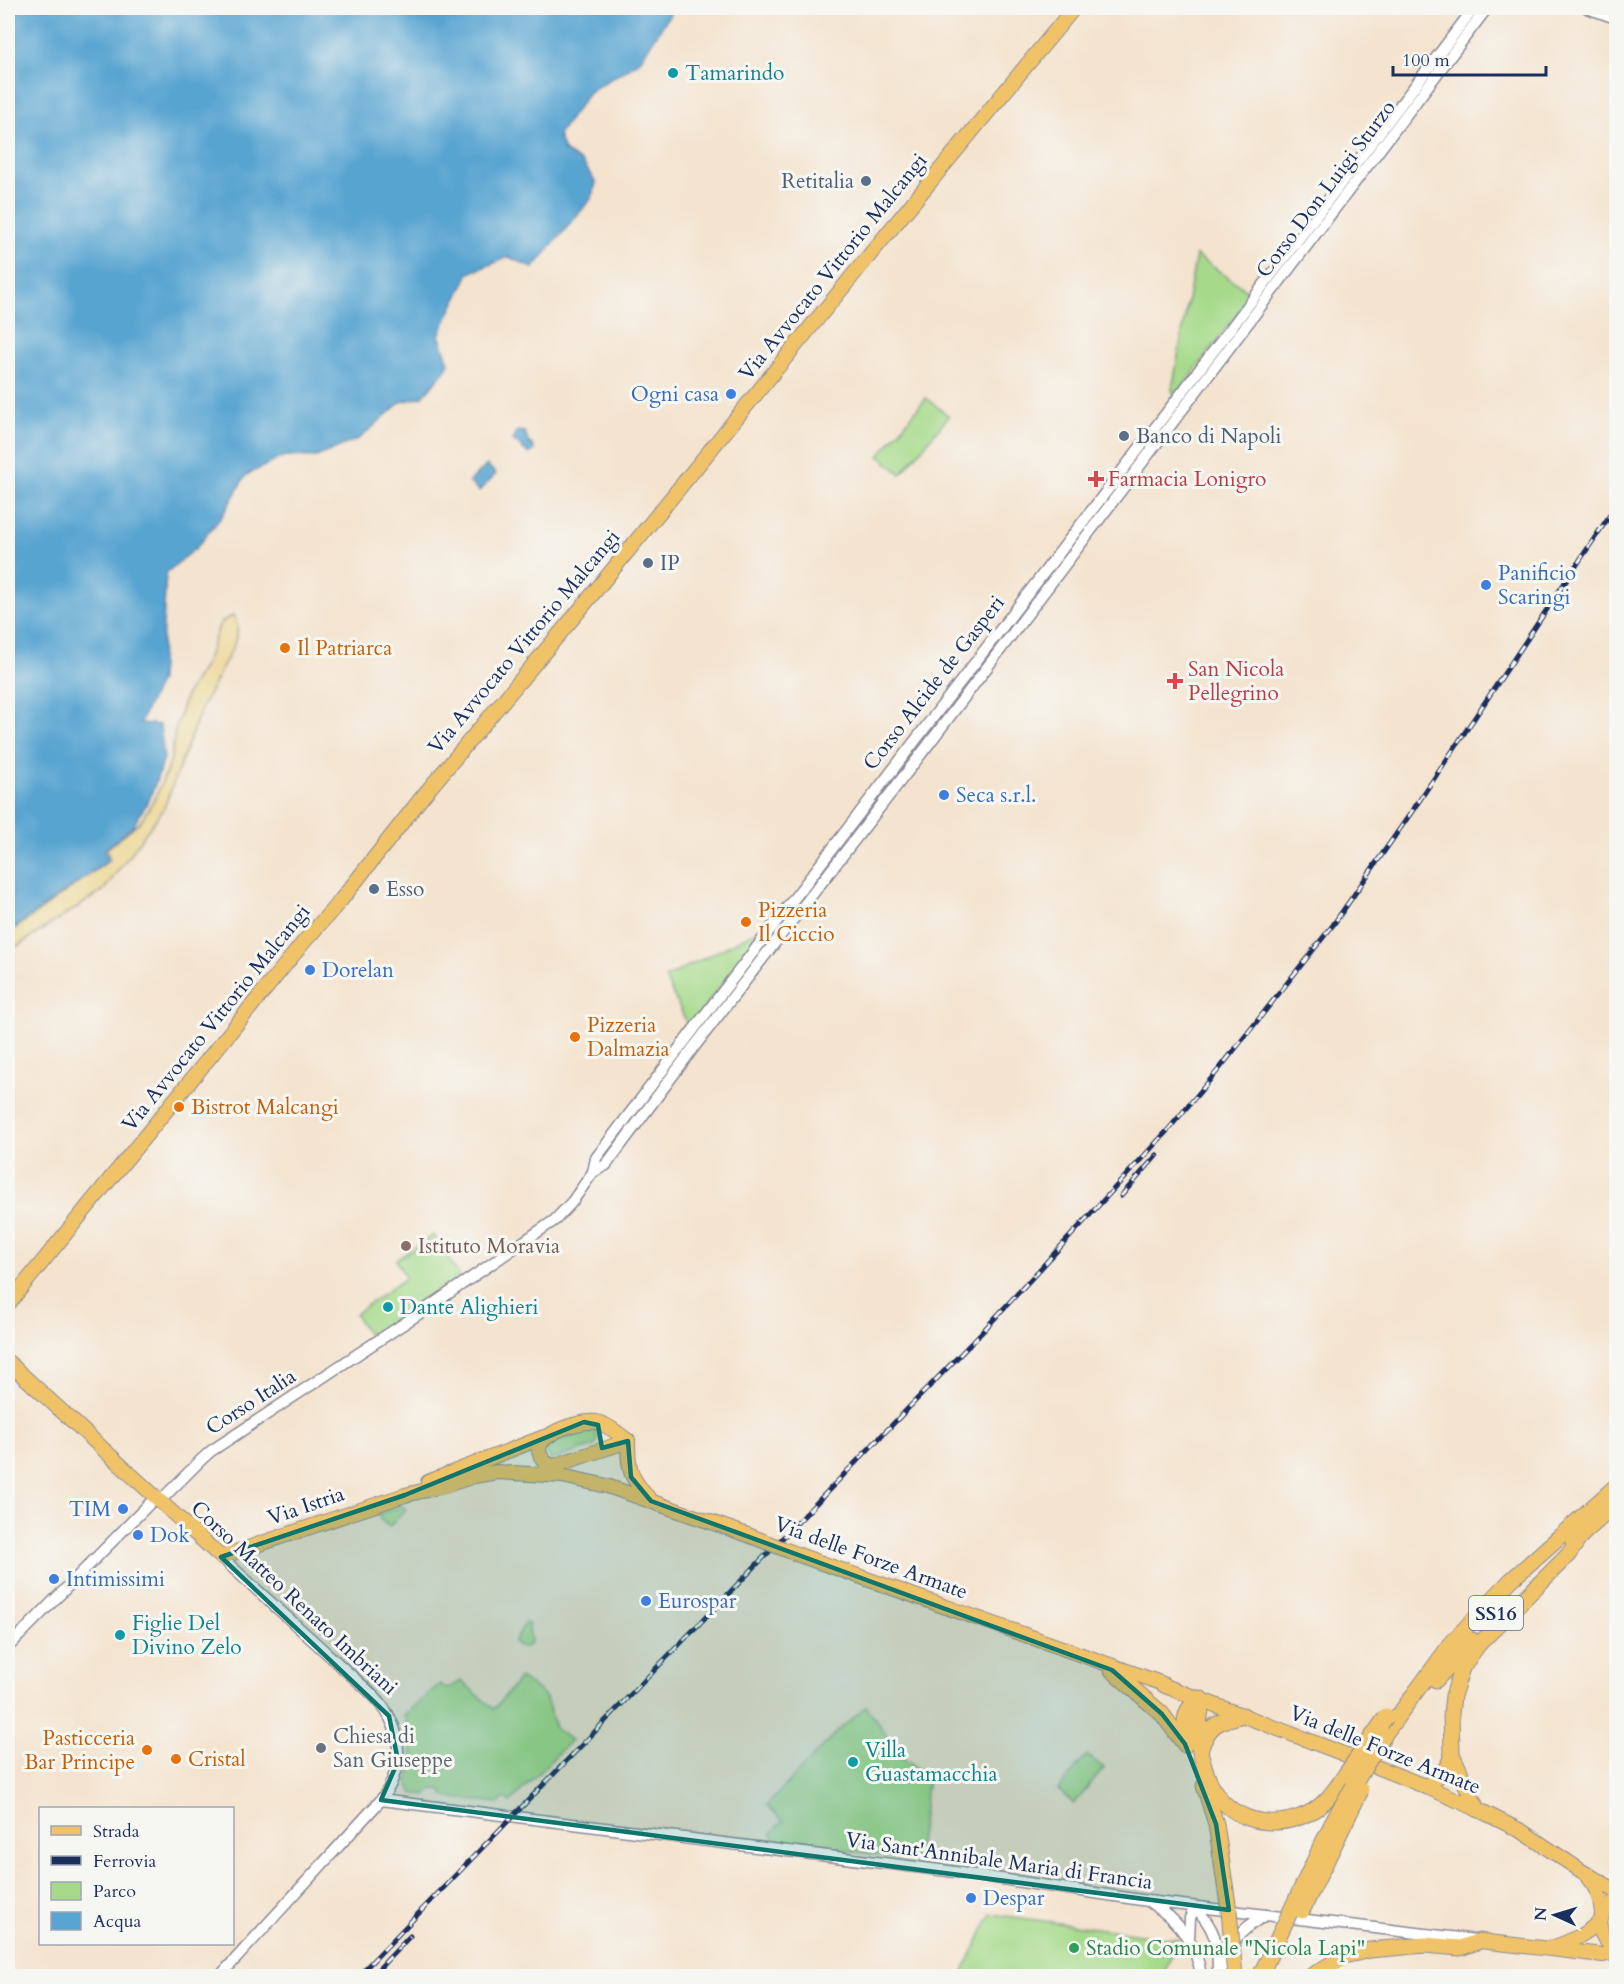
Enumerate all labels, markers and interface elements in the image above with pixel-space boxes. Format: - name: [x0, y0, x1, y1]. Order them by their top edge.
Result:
- scale bar: [1393, 39, 1546, 77]
- text: 100 m: [1402, 48, 1450, 73]
- place label: Tamarindo: [685, 59, 784, 88]
- marker: Tamarindo: [666, 66, 680, 80]
- street label: Corso Don Luigi Sturzo: [1250, 94, 1402, 284]
- street label: Via Avvocato Vittorio Malcangi: [732, 147, 934, 387]
- place label: Retitalia: [781, 167, 854, 196]
- marker: Retitalia: [859, 174, 873, 188]
- place label: Ogni casa: [631, 380, 719, 409]
- marker: Ogni casa: [724, 387, 738, 401]
- place label: Banco di Napoli: [1136, 422, 1281, 451]
- marker: Banco di Napoli: [1117, 429, 1131, 443]
- place label: Farmacia Lonigro: [1108, 465, 1266, 494]
- marker: Farmacia Lonigro: [1089, 472, 1103, 486]
- street label: Via Avvocato Vittorio Malcangi: [421, 524, 627, 760]
- place label: IP: [660, 549, 680, 578]
- marker: IP: [641, 556, 655, 570]
- place label: Panificio Scaringi: [1498, 559, 1576, 612]
- marker: Panificio Scaringi: [1479, 578, 1493, 592]
- street label: Corso Alcide de Gasperi: [857, 589, 1012, 776]
- place label: Il Patriarca: [297, 634, 392, 663]
- marker: Il Patriarca: [278, 641, 292, 655]
- place label: San Nicola Pellegrino: [1188, 655, 1284, 708]
- marker: San Nicola Pellegrino: [1166, 672, 1184, 690]
- place label: Seca s.r.l.: [956, 781, 1036, 810]
- marker: Seca s.r.l.: [937, 788, 951, 802]
- place label: Esso: [386, 875, 424, 904]
- marker: Esso: [367, 882, 381, 896]
- place label: Pizzeria Il Ciccio: [758, 896, 835, 949]
- street label: Via Avvocato Vittorio Malcangi: [115, 898, 317, 1138]
- marker: Pizzeria Il Ciccio: [739, 915, 753, 929]
- place label: Dorelan: [322, 956, 394, 985]
- marker: Dorelan: [303, 963, 317, 977]
- place label: Pizzeria Dalmazia: [587, 1011, 670, 1064]
- marker: Pizzeria Dalmazia: [568, 1030, 582, 1044]
- place label: Bistrot Malcangi: [191, 1093, 339, 1122]
- marker: Bistrot Malcangi: [172, 1100, 186, 1114]
- place label: Istituto Moravia: [418, 1232, 560, 1261]
- marker: Istituto Moravia: [399, 1239, 413, 1253]
- place label: Dante Alighieri: [400, 1293, 538, 1322]
- marker: Dante Alighieri: [381, 1300, 395, 1314]
- street label: Corso Italia: [200, 1362, 302, 1442]
- street label: Via Istria: [264, 1479, 348, 1533]
- street label: Corso Matteo Renato Imbriani: [184, 1494, 404, 1702]
- place label: TIM: [69, 1495, 111, 1524]
- marker: TIM: [116, 1502, 130, 1516]
- street label: Via delle Forze Armate: [770, 1510, 972, 1606]
- place label: Dok: [150, 1521, 190, 1550]
- marker: Dok: [131, 1528, 145, 1542]
- place label: Intimissimi: [66, 1565, 165, 1594]
- marker: Intimissimi: [47, 1572, 61, 1586]
- place label: Eurospar: [658, 1587, 737, 1616]
- marker: Eurospar: [639, 1594, 653, 1608]
- road number: SS16: [1469, 1596, 1523, 1630]
- place label: Figlie Del Divino Zelo: [132, 1609, 242, 1662]
- marker: Figlie Del Divino Zelo: [113, 1628, 127, 1642]
- street label: Via delle Forze Armate: [1285, 1698, 1485, 1802]
- place label: Chiesa di San Giuseppe: [333, 1722, 453, 1775]
- place label: Pasticceria Bar Principe: [24, 1724, 135, 1777]
- place label: Villa Guastamacchia: [865, 1736, 997, 1789]
- marker: Chiesa di San Giuseppe: [314, 1741, 328, 1755]
- marker: Pasticceria Bar Principe: [140, 1743, 154, 1757]
- place label: Cristal: [188, 1745, 246, 1774]
- marker: Cristal: [169, 1752, 183, 1766]
- marker: Villa Guastamacchia: [846, 1755, 860, 1769]
- legend: [39, 1807, 234, 1945]
- text: Strada: [93, 1819, 140, 1844]
- street label: Via Sant'Annibale Maria di Francia: [844, 1825, 1154, 1897]
- text: Ferrovia: [93, 1849, 156, 1874]
- text: Parco: [93, 1879, 136, 1904]
- place label: Despar: [983, 1884, 1045, 1913]
- north arrow: [1525, 1885, 1585, 1945]
- marker: Despar: [964, 1891, 978, 1905]
- text: N: [1530, 1906, 1552, 1922]
- text: Acqua: [93, 1909, 142, 1934]
- place label: Stadio Comunale "Nicola Lapi": [1086, 1934, 1365, 1963]
- marker: Stadio Comunale "Nicola Lapi": [1067, 1941, 1081, 1955]

